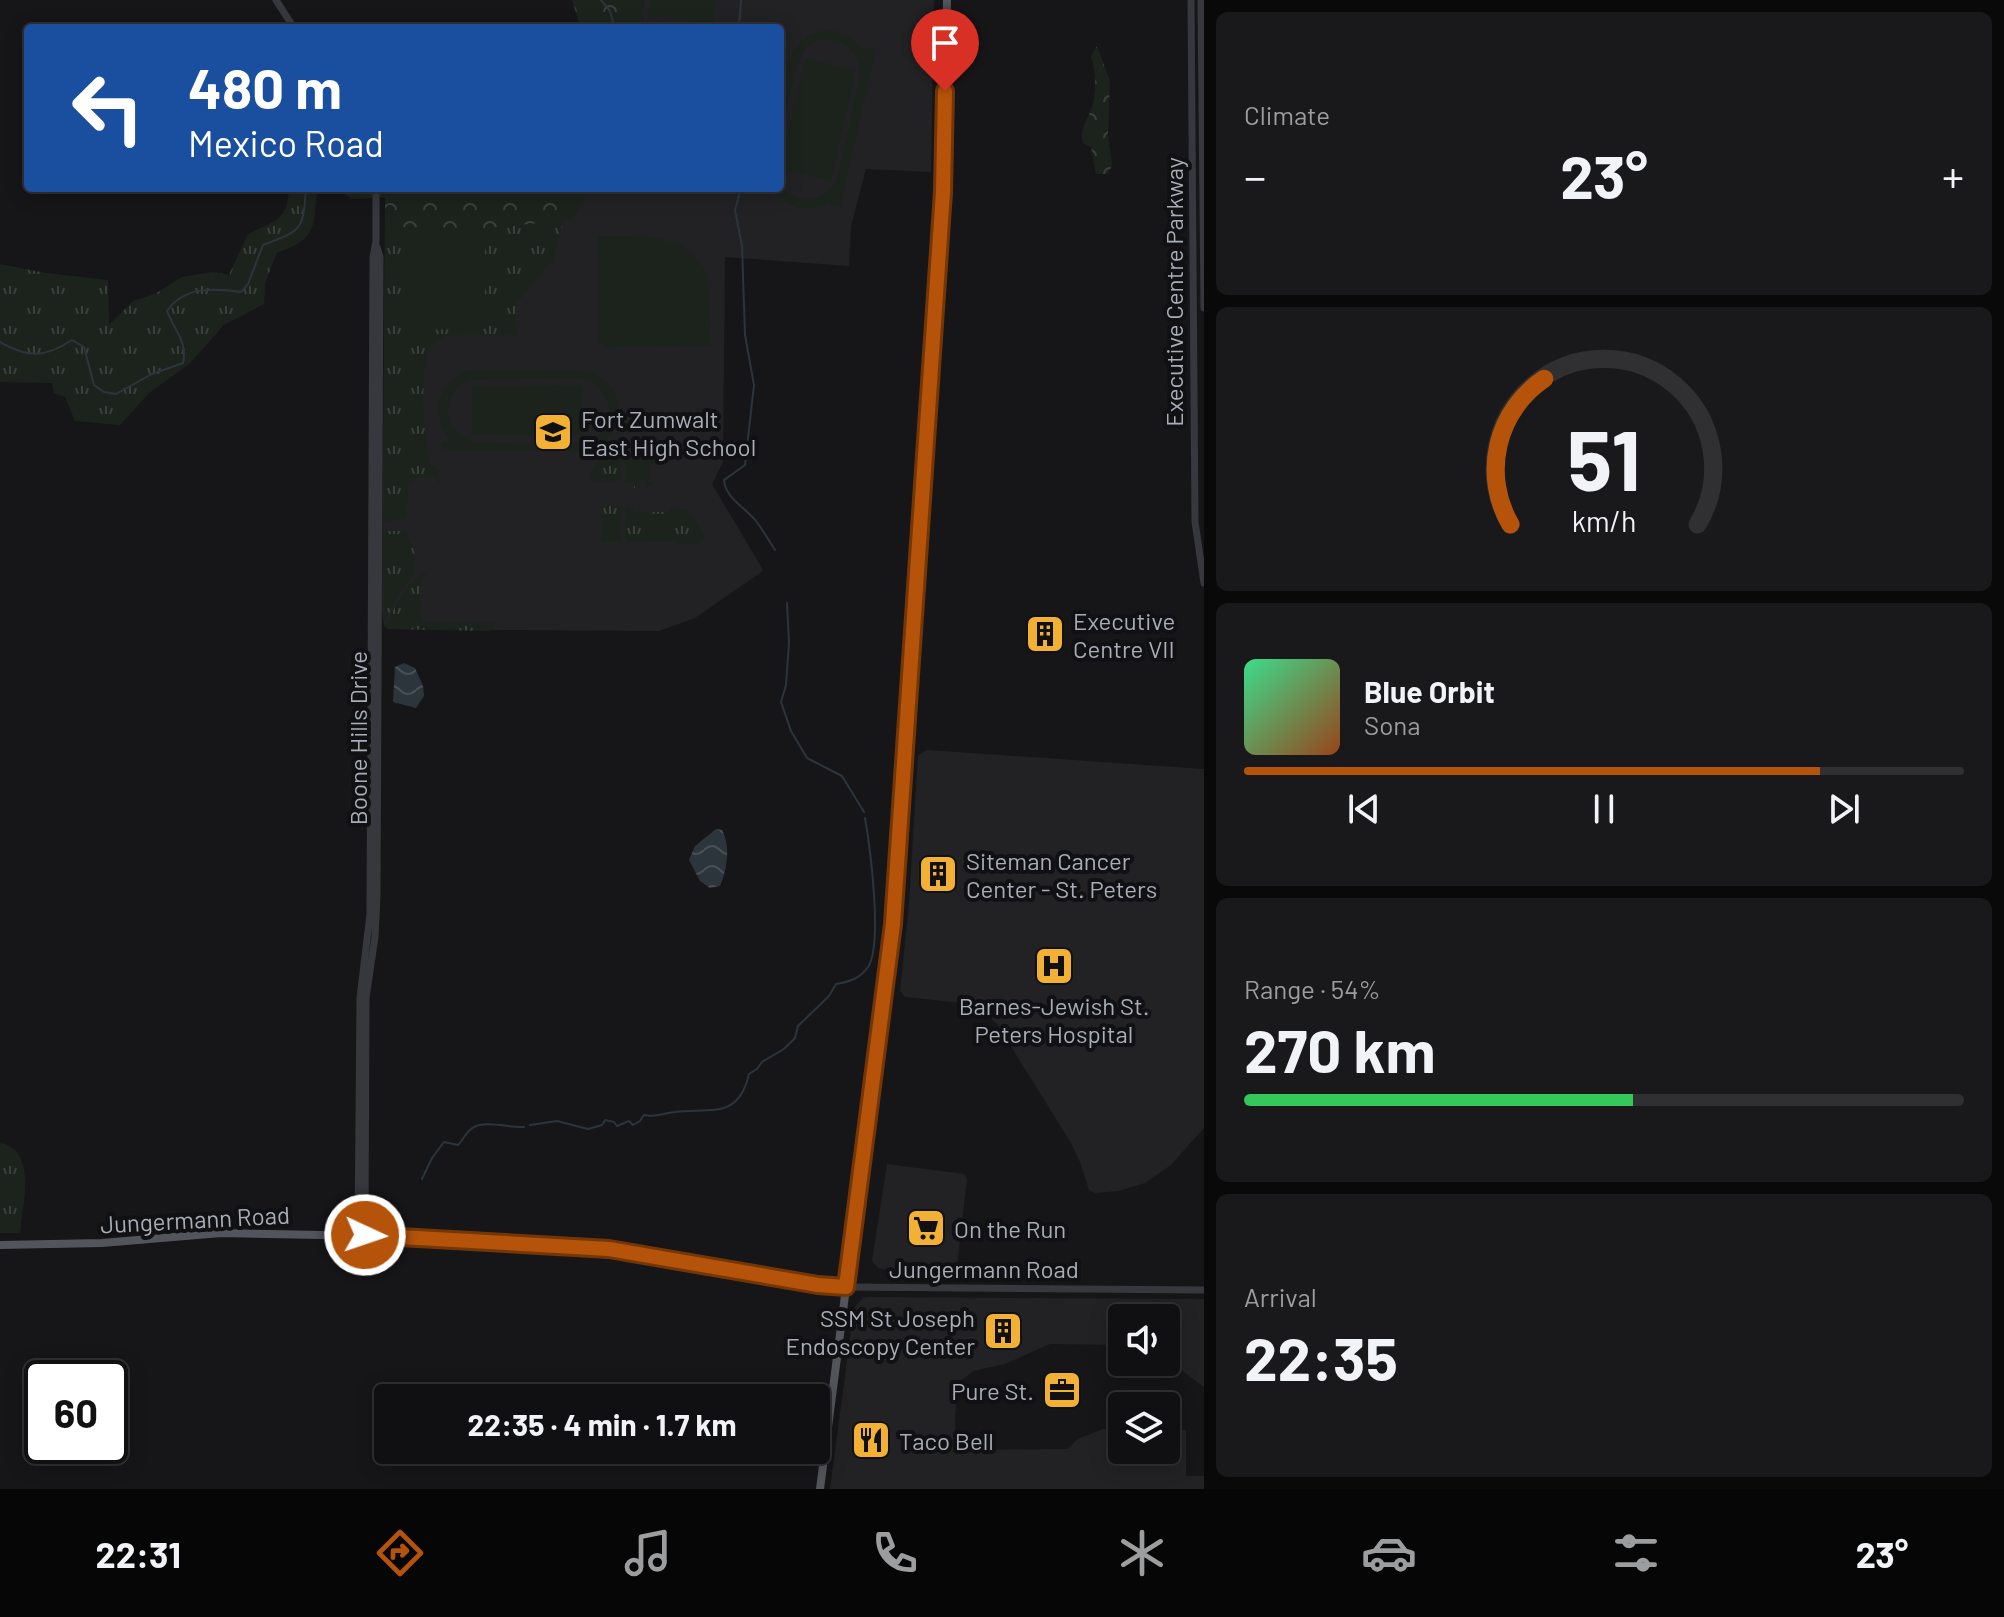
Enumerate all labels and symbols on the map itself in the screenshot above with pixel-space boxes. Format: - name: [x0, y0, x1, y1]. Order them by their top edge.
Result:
- pin: [911, 9, 979, 91]
- street label: Executive Centre Parkway: [1159, 157, 1188, 427]
- place label: Fort Zumwalt East High School: [581, 404, 756, 461]
- school or university icon: Fort Zumwalt East High School: [532, 411, 574, 453]
- place label: Executive Centre VII: [1073, 606, 1175, 663]
- building icon: Executive Centre VII: [1024, 613, 1066, 655]
- street label: Boone Hills Drive: [343, 651, 372, 825]
- place label: Siteman Cancer Center - St. Peters: [966, 846, 1157, 903]
- building icon: Siteman Cancer Center - St. Peters: [917, 853, 959, 895]
- hospital icon: Barnes-Jewish St. Peters Hospital: [1033, 945, 1075, 987]
- place label: Barnes-Jewish St. Peters Hospital: [959, 991, 1149, 1048]
- position arrow: [323, 1193, 407, 1277]
- street label: Jungermann Road: [99, 1200, 291, 1238]
- supermarket icon: On the Run: [905, 1207, 947, 1249]
- place label: On the Run: [954, 1214, 1066, 1243]
- street label: Jungermann Road: [889, 1254, 1079, 1283]
- place label: SSM St Joseph Endoscopy Center: [785, 1303, 975, 1360]
- building icon: SSM St Joseph Endoscopy Center: [982, 1310, 1024, 1352]
- speed limit sign: 60: [24, 1360, 128, 1464]
- office icon: Pure St.: [1041, 1369, 1083, 1411]
- place label: Pure St.: [951, 1376, 1034, 1405]
- restaurant icon: Taco Bell: [850, 1419, 892, 1461]
- place label: Taco Bell: [899, 1426, 994, 1455]

